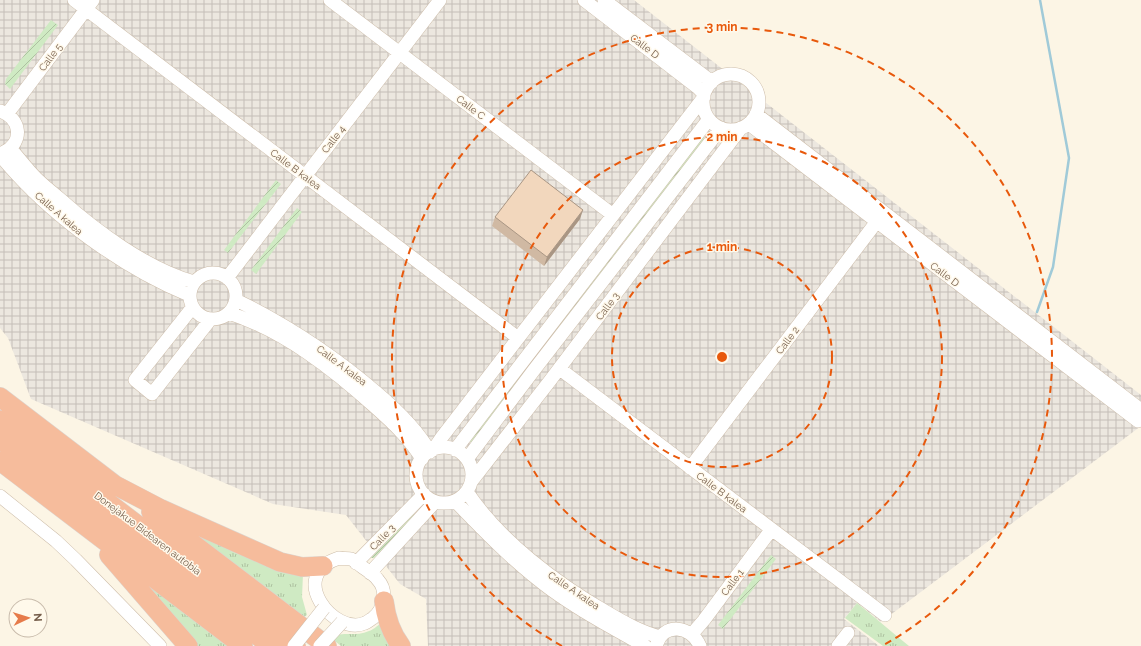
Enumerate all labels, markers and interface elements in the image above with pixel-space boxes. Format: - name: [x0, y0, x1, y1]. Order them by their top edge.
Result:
- text: 3 min: [706, 20, 738, 34]
- street label: Calle D: [628, 32, 661, 61]
- street label: Calle 5: [36, 41, 65, 73]
- street label: Calle C: [454, 93, 487, 122]
- street label: Calle 4: [319, 123, 348, 155]
- text: 2 min: [706, 130, 738, 144]
- street label: Calle B kalea: [268, 147, 323, 192]
- street label: Calle A kalea: [33, 190, 85, 237]
- text: 1 min: [707, 240, 737, 254]
- street label: Calle D: [928, 260, 961, 289]
- street label: Calle 3: [594, 290, 621, 322]
- street label: Calle 2: [774, 324, 801, 356]
- street label: Calle A kalea: [315, 343, 369, 388]
- centre of rings: [715, 350, 729, 364]
- street label: Calle B kalea: [694, 470, 749, 515]
- street label: Donejakue Bidearen autobia: [92, 490, 203, 577]
- street label: Calle 3: [367, 522, 397, 553]
- street label: Calle 1: [719, 566, 746, 598]
- street label: Calle A kalea: [546, 569, 602, 612]
- north arrow: [8, 598, 48, 638]
- text: N: [31, 613, 44, 622]

